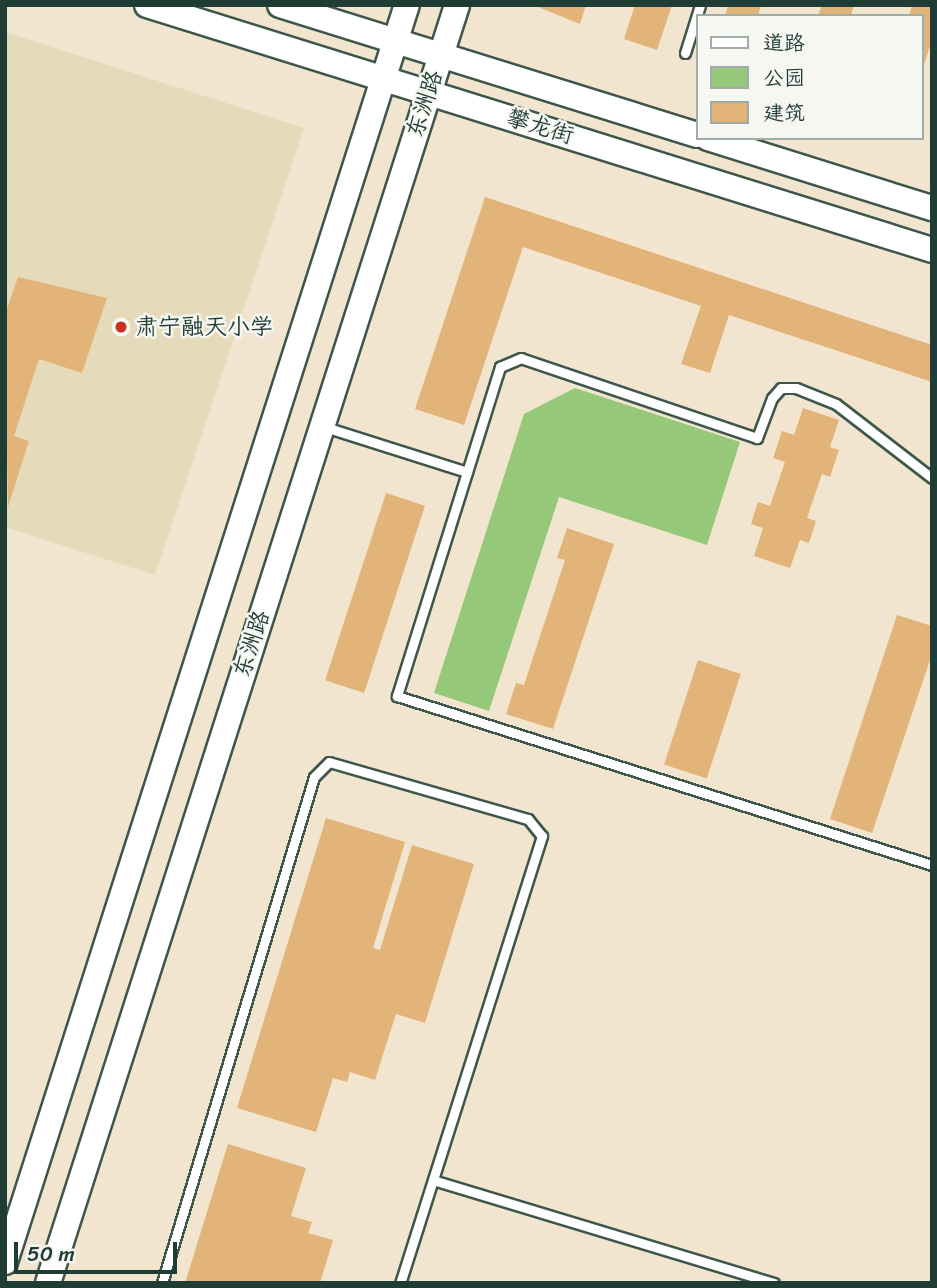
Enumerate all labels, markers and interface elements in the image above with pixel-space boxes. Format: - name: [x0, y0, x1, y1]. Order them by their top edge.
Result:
- legend: [696, 14, 923, 140]
- text: 道路: [763, 24, 805, 62]
- text: 公园: [763, 59, 805, 97]
- street label: 东洲路: [401, 67, 449, 141]
- text: 建筑: [763, 94, 805, 132]
- street label: 攀龙街: [503, 104, 577, 150]
- place label: 肃宁融天小学: [135, 313, 273, 341]
- marker: 肃宁融天小学: [113, 319, 129, 335]
- street label: 东洲路: [228, 607, 276, 681]
- scale bar: [18, 1228, 180, 1272]
- text: 50 m: [27, 1235, 75, 1273]

